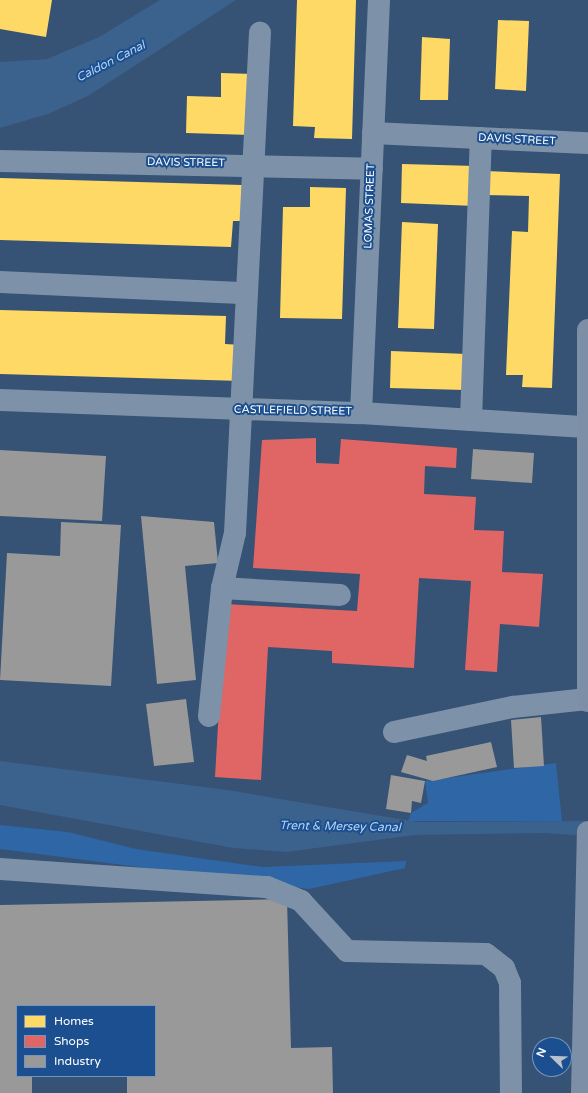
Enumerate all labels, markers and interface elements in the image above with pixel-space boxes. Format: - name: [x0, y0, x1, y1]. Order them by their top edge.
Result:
- water label: Caldon Canal: [74, 38, 148, 86]
- street label: DAVIS STREET: [478, 131, 556, 149]
- street label: DAVIS STREET: [147, 156, 225, 170]
- street label: LOMAS STREET: [362, 163, 378, 249]
- street label: CASTLEFIELD STREET: [234, 403, 352, 419]
- water label: Trent & Mersey Canal: [279, 819, 401, 835]
- legend: [16, 1005, 156, 1077]
- text: Homes: [54, 1014, 94, 1028]
- text: Shops: [54, 1034, 89, 1048]
- north arrow: [532, 1037, 572, 1077]
- text: N: [534, 1046, 549, 1059]
- text: Industry: [54, 1054, 101, 1068]

